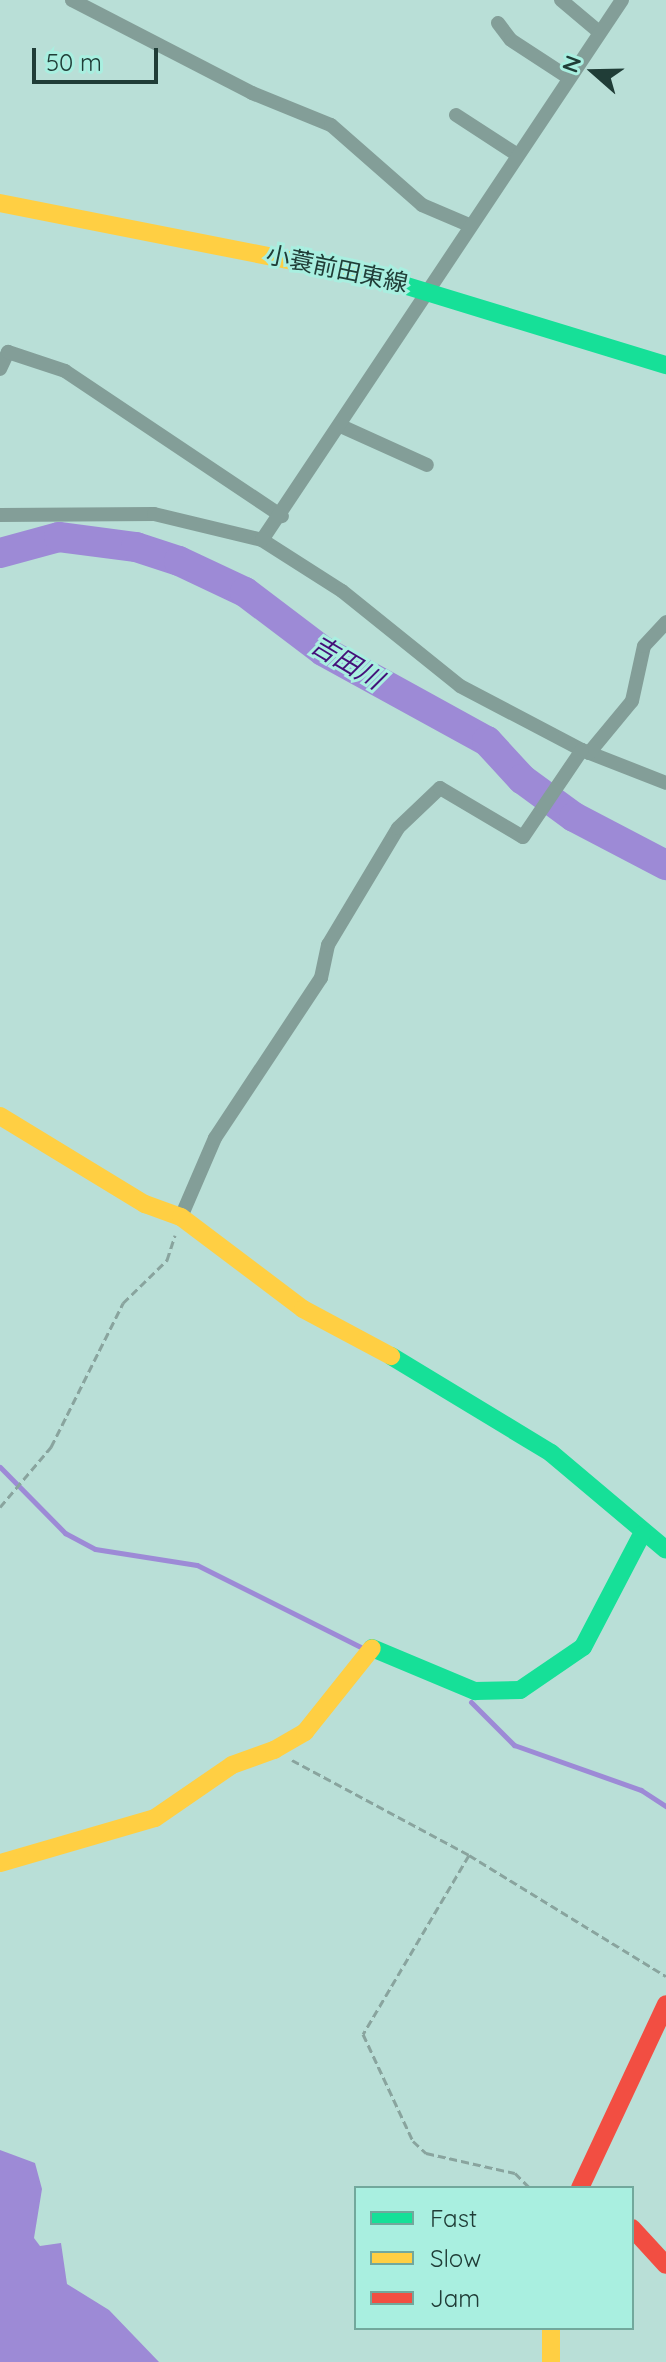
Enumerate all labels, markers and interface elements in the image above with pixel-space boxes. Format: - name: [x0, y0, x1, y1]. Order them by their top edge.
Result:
- scale bar: [36, 32, 162, 82]
- north arrow: [554, 32, 634, 112]
- text: 50 m: [46, 47, 102, 77]
- text: N: [556, 51, 587, 76]
- street label: 小蓑前田東線: [264, 240, 410, 298]
- water label: 吉田川: [306, 629, 388, 695]
- legend: [354, 2186, 634, 2330]
- text: Fast: [430, 2203, 477, 2233]
- text: Slow: [430, 2243, 481, 2273]
- text: Jam: [430, 2283, 480, 2313]

